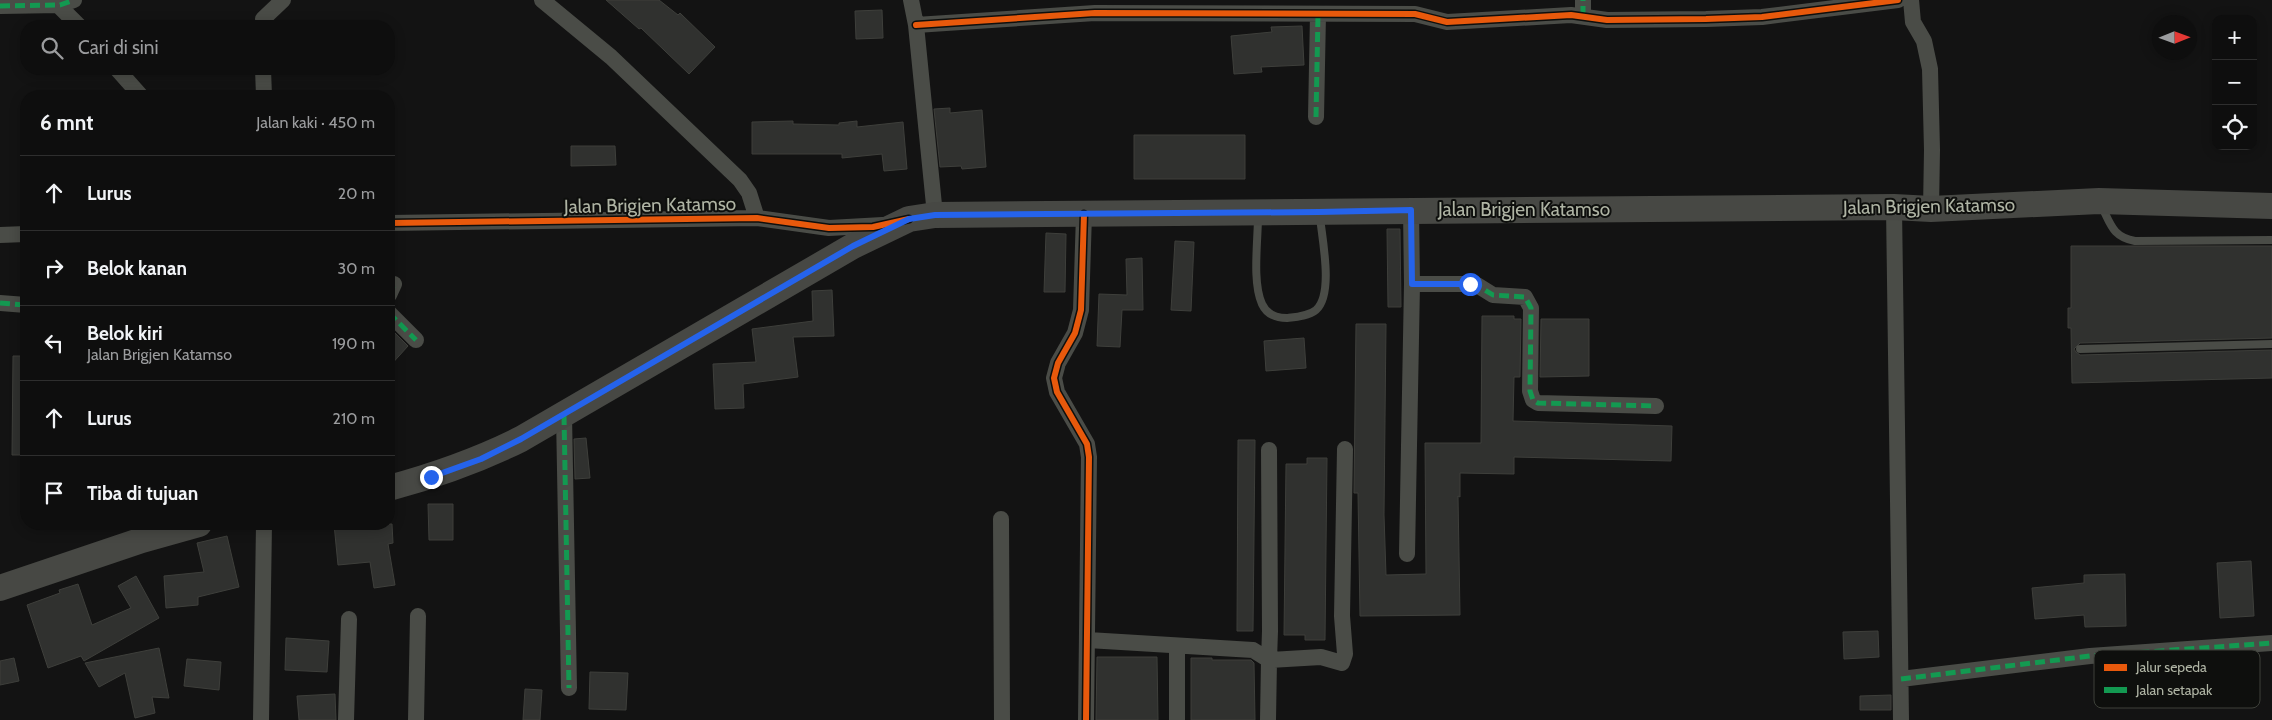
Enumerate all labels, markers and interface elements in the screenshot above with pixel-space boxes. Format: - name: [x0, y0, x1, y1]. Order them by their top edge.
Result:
- north arrow: [2152, 15, 2197, 60]
- map controls: [2212, 15, 2257, 150]
- button: +: [2212, 15, 2257, 60]
- search box: [20, 20, 395, 75]
- icon: search: [38, 34, 66, 62]
- text: Cari di sini: [78, 36, 159, 59]
- button: −: [2212, 60, 2257, 105]
- button: locate: [2212, 105, 2257, 150]
- text: 6 mnt: [40, 110, 93, 135]
- text: Jalan kaki · 450 m: [256, 113, 375, 132]
- icon: ahead: [40, 179, 68, 207]
- text: Lurus: [87, 182, 132, 205]
- text: 20 m: [338, 184, 375, 203]
- street label: Jalan Brigjen Katamso: [563, 192, 736, 218]
- street label: Jalan Brigjen Katamso: [1842, 193, 2015, 219]
- street label: Jalan Brigjen Katamso: [1437, 198, 1610, 221]
- icon: right: [40, 254, 68, 282]
- text: Belok kanan: [87, 257, 187, 280]
- text: 30 m: [338, 259, 375, 278]
- route start: [1459, 273, 1482, 296]
- text: Belok kiri: [87, 322, 163, 345]
- icon: left: [40, 329, 68, 357]
- text: 190 m: [332, 334, 375, 353]
- text: Jalan Brigjen Katamso: [87, 345, 232, 364]
- icon: ahead: [40, 404, 68, 432]
- text: Lurus: [87, 407, 132, 430]
- text: 210 m: [333, 409, 375, 428]
- route end: [420, 466, 443, 489]
- icon: arrive: [40, 479, 68, 507]
- text: Tiba di tujuan: [87, 482, 198, 505]
- legend: [2094, 650, 2260, 708]
- text: Jalur sepeda: [2135, 658, 2207, 676]
- text: Jalan setapak: [2135, 681, 2213, 699]

